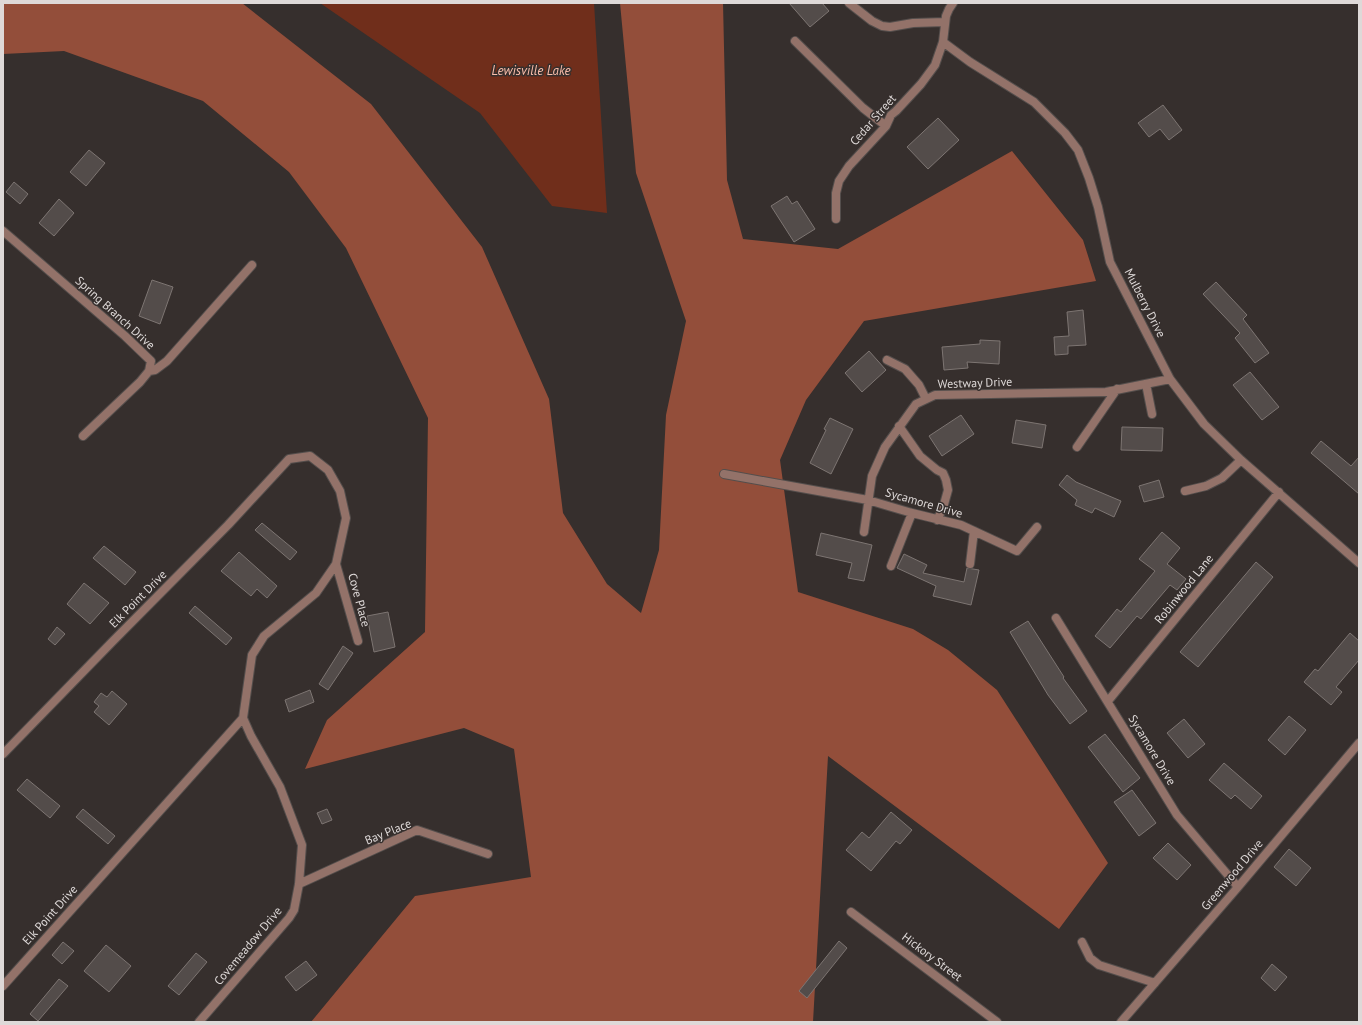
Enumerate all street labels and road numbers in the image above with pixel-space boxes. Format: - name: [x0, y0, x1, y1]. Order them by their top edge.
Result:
- street label: Cedar Street: [846, 91, 899, 148]
- street label: Mulberry Drive: [1122, 266, 1169, 340]
- street label: Spring Branch Drive: [72, 273, 158, 352]
- street label: Westway Drive: [937, 374, 1013, 391]
- street label: Sycamore Drive: [884, 484, 964, 521]
- street label: Robinwood Lane: [1151, 551, 1216, 626]
- street label: Elk Point Drive: [106, 567, 170, 631]
- street label: Cove Place: [345, 571, 374, 628]
- street label: Sycamore Drive: [1125, 712, 1179, 788]
- street label: Bay Place: [362, 815, 413, 848]
- street label: Greenwood Drive: [1198, 836, 1266, 913]
- street label: Elk Point Drive: [19, 882, 80, 948]
- street label: Covemeadow Drive: [210, 903, 285, 988]
- street label: Hickory Street: [899, 929, 965, 984]

